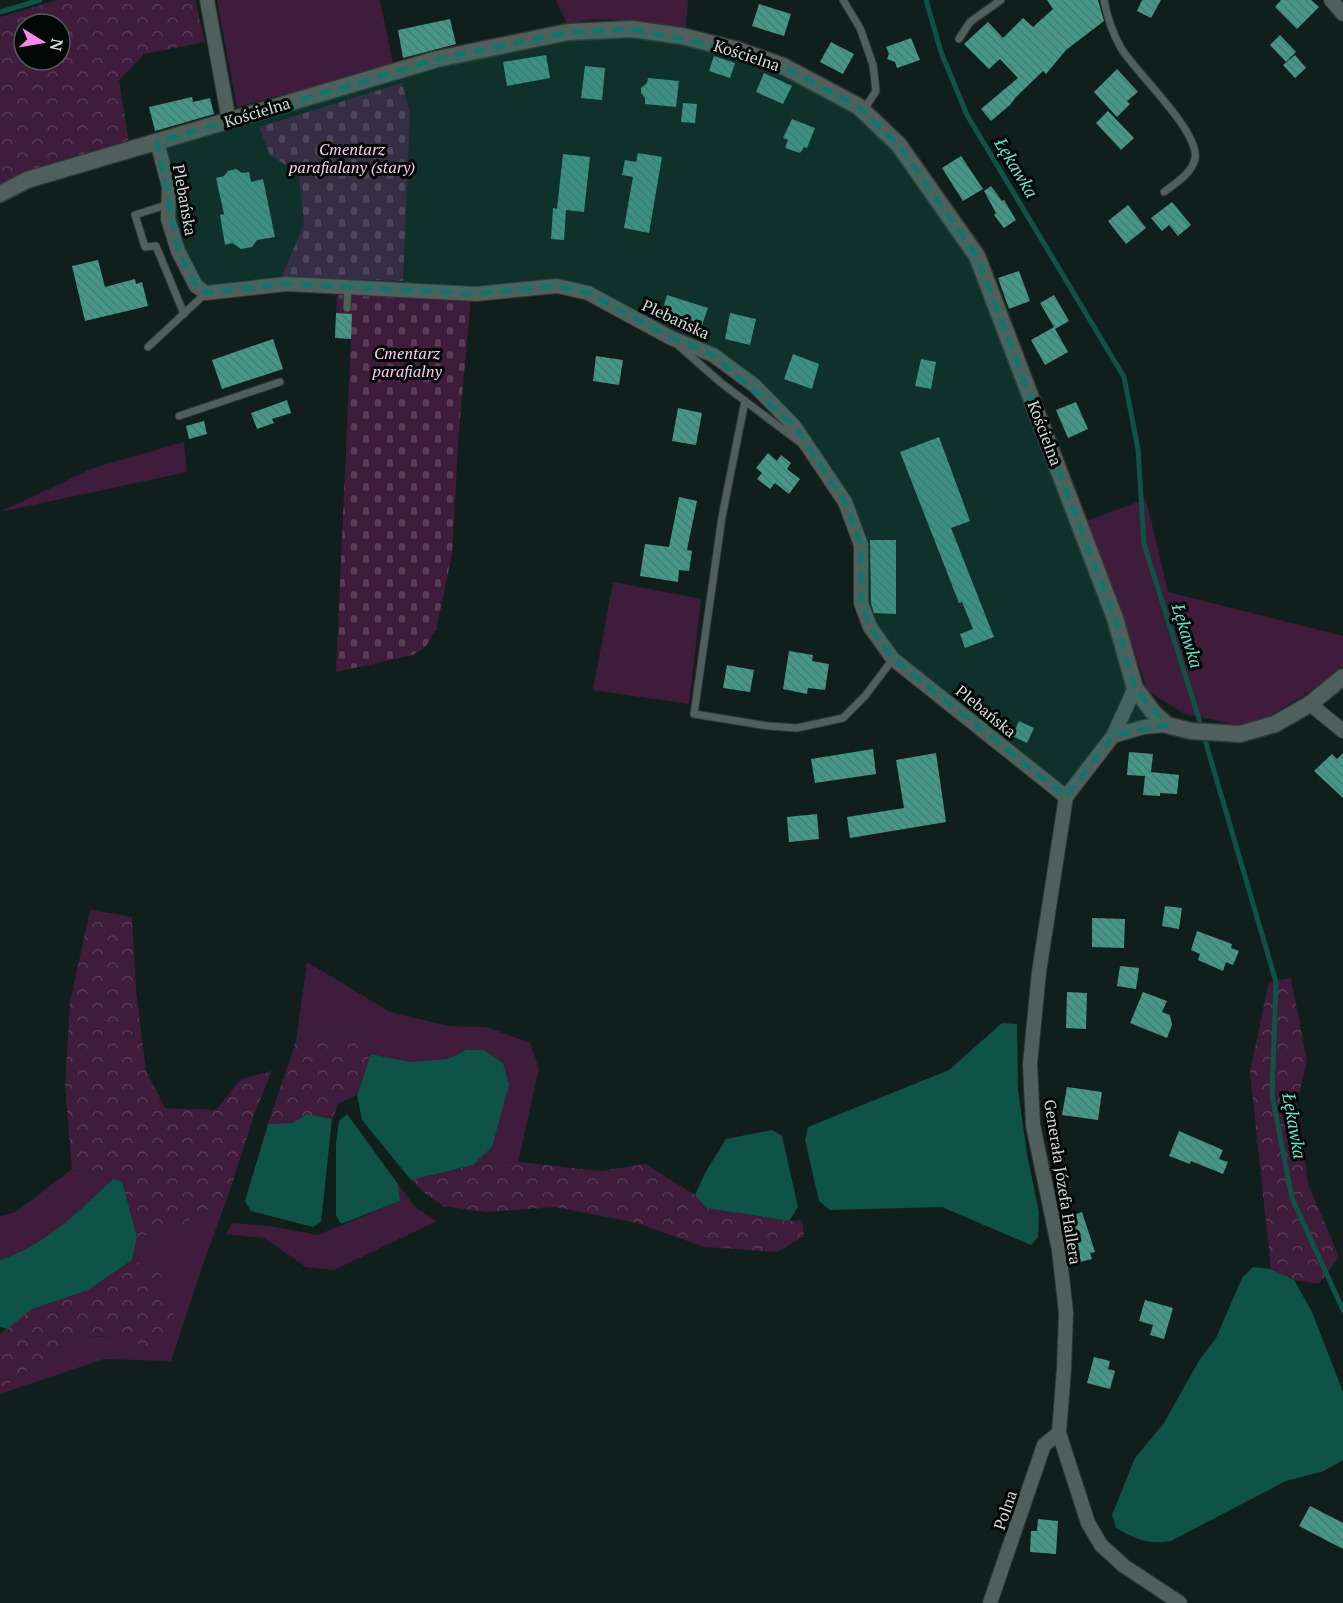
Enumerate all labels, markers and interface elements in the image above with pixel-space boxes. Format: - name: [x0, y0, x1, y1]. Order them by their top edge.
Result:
- north arrow: [12, 12, 72, 72]
- street label: Kościelna: [711, 34, 783, 76]
- text: N: [45, 37, 69, 53]
- street label: Kościelna: [221, 92, 293, 132]
- water label: Łękawka: [989, 132, 1044, 202]
- park label: Cmentarz parafialany (stary): [289, 138, 415, 178]
- street label: Plebańska: [168, 163, 202, 237]
- street label: Plebańska: [639, 294, 713, 344]
- park label: Cmentarz parafialny: [372, 342, 442, 382]
- street label: Kościelna: [1023, 397, 1067, 469]
- water label: Łękawka: [1166, 600, 1209, 671]
- street label: Plebańska: [951, 680, 1021, 742]
- water label: Łękawka: [1277, 1090, 1313, 1161]
- street label: Generała Józefa Hallera: [1039, 1098, 1087, 1266]
- street label: Polna: [988, 1487, 1022, 1533]

